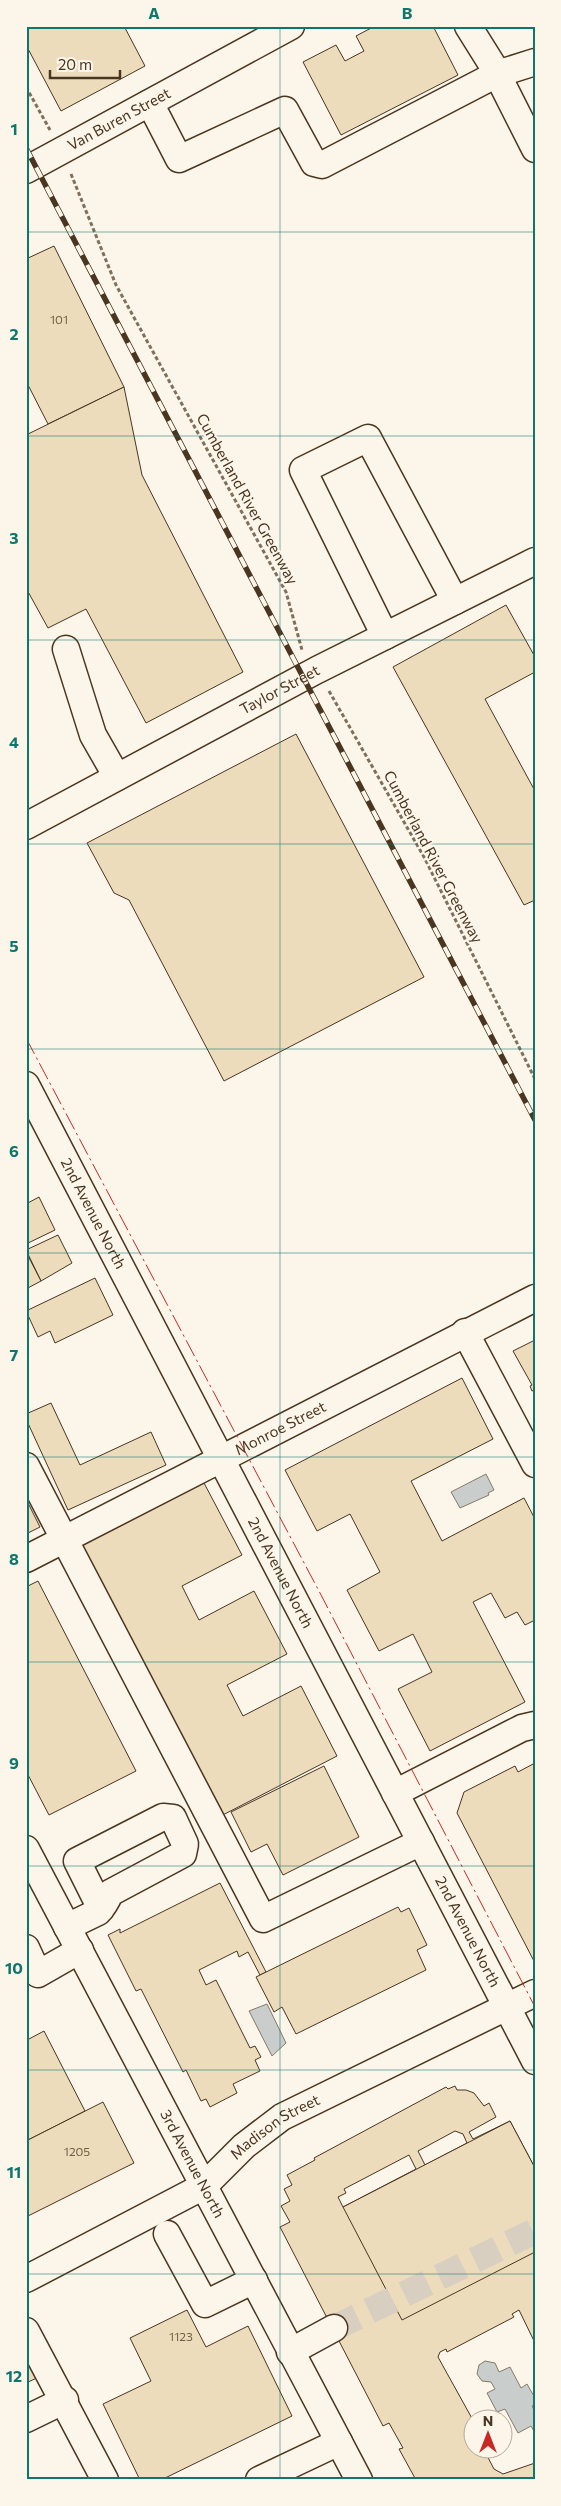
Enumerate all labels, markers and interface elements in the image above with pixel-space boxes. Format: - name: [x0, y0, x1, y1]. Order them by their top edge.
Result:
- text: A: [148, 3, 160, 22]
- text: B: [402, 3, 413, 22]
- scale bar: [50, 48, 120, 80]
- text: 20 m: [58, 55, 92, 73]
- street label: Van Buren Street: [64, 83, 173, 154]
- text: 1: [10, 119, 18, 138]
- house number: 101: [50, 312, 68, 326]
- text: 2: [9, 324, 19, 343]
- street label: Cumberland River Greenway: [193, 410, 303, 587]
- text: 3: [9, 528, 19, 547]
- street label: Taylor Street: [236, 660, 322, 718]
- text: 4: [9, 732, 19, 751]
- street label: Cumberland River Greenway: [381, 767, 487, 946]
- text: 5: [9, 936, 19, 955]
- text: 6: [9, 1141, 19, 1160]
- street label: 2nd Avenue North: [58, 1155, 130, 1272]
- text: 7: [10, 1345, 19, 1364]
- street label: Monroe Street: [232, 1397, 329, 1458]
- street label: 2nd Avenue North: [245, 1514, 318, 1631]
- text: 8: [9, 1549, 19, 1568]
- text: 9: [9, 1753, 19, 1772]
- street label: 2nd Avenue North: [432, 1873, 505, 1990]
- text: 10: [5, 1958, 23, 1977]
- street label: Madison Street: [226, 2090, 322, 2163]
- street label: 3rd Avenue North: [157, 2106, 229, 2221]
- house number: 1205: [64, 2144, 90, 2158]
- text: 11: [7, 2162, 21, 2181]
- house number: 1123: [169, 2329, 193, 2343]
- text: 12: [6, 2366, 22, 2385]
- north arrow: [464, 2408, 514, 2458]
- text: N: [483, 2412, 493, 2429]

